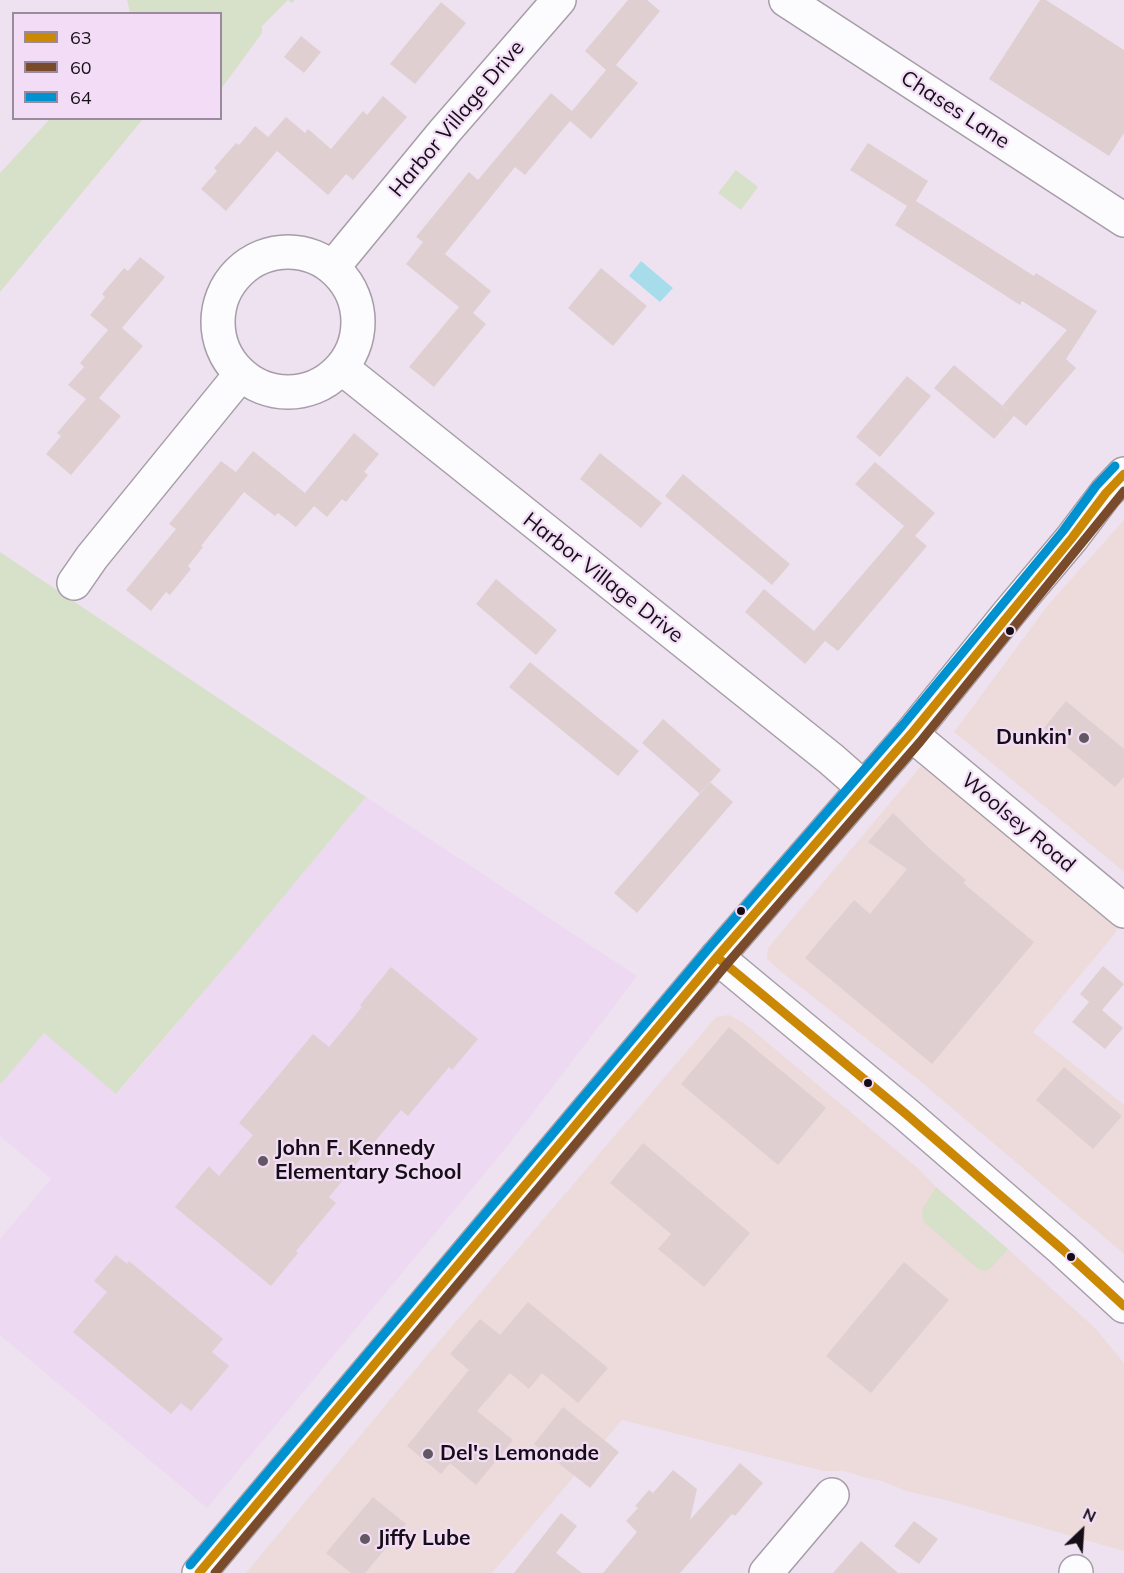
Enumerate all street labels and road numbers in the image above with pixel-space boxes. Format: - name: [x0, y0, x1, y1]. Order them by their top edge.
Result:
- street label: Harbor Village Drive: [384, 36, 530, 202]
- street label: Chases Lane: [896, 65, 1014, 155]
- street label: Harbor Village Drive: [518, 508, 688, 648]
- street label: Woolsey Road: [956, 768, 1080, 878]

